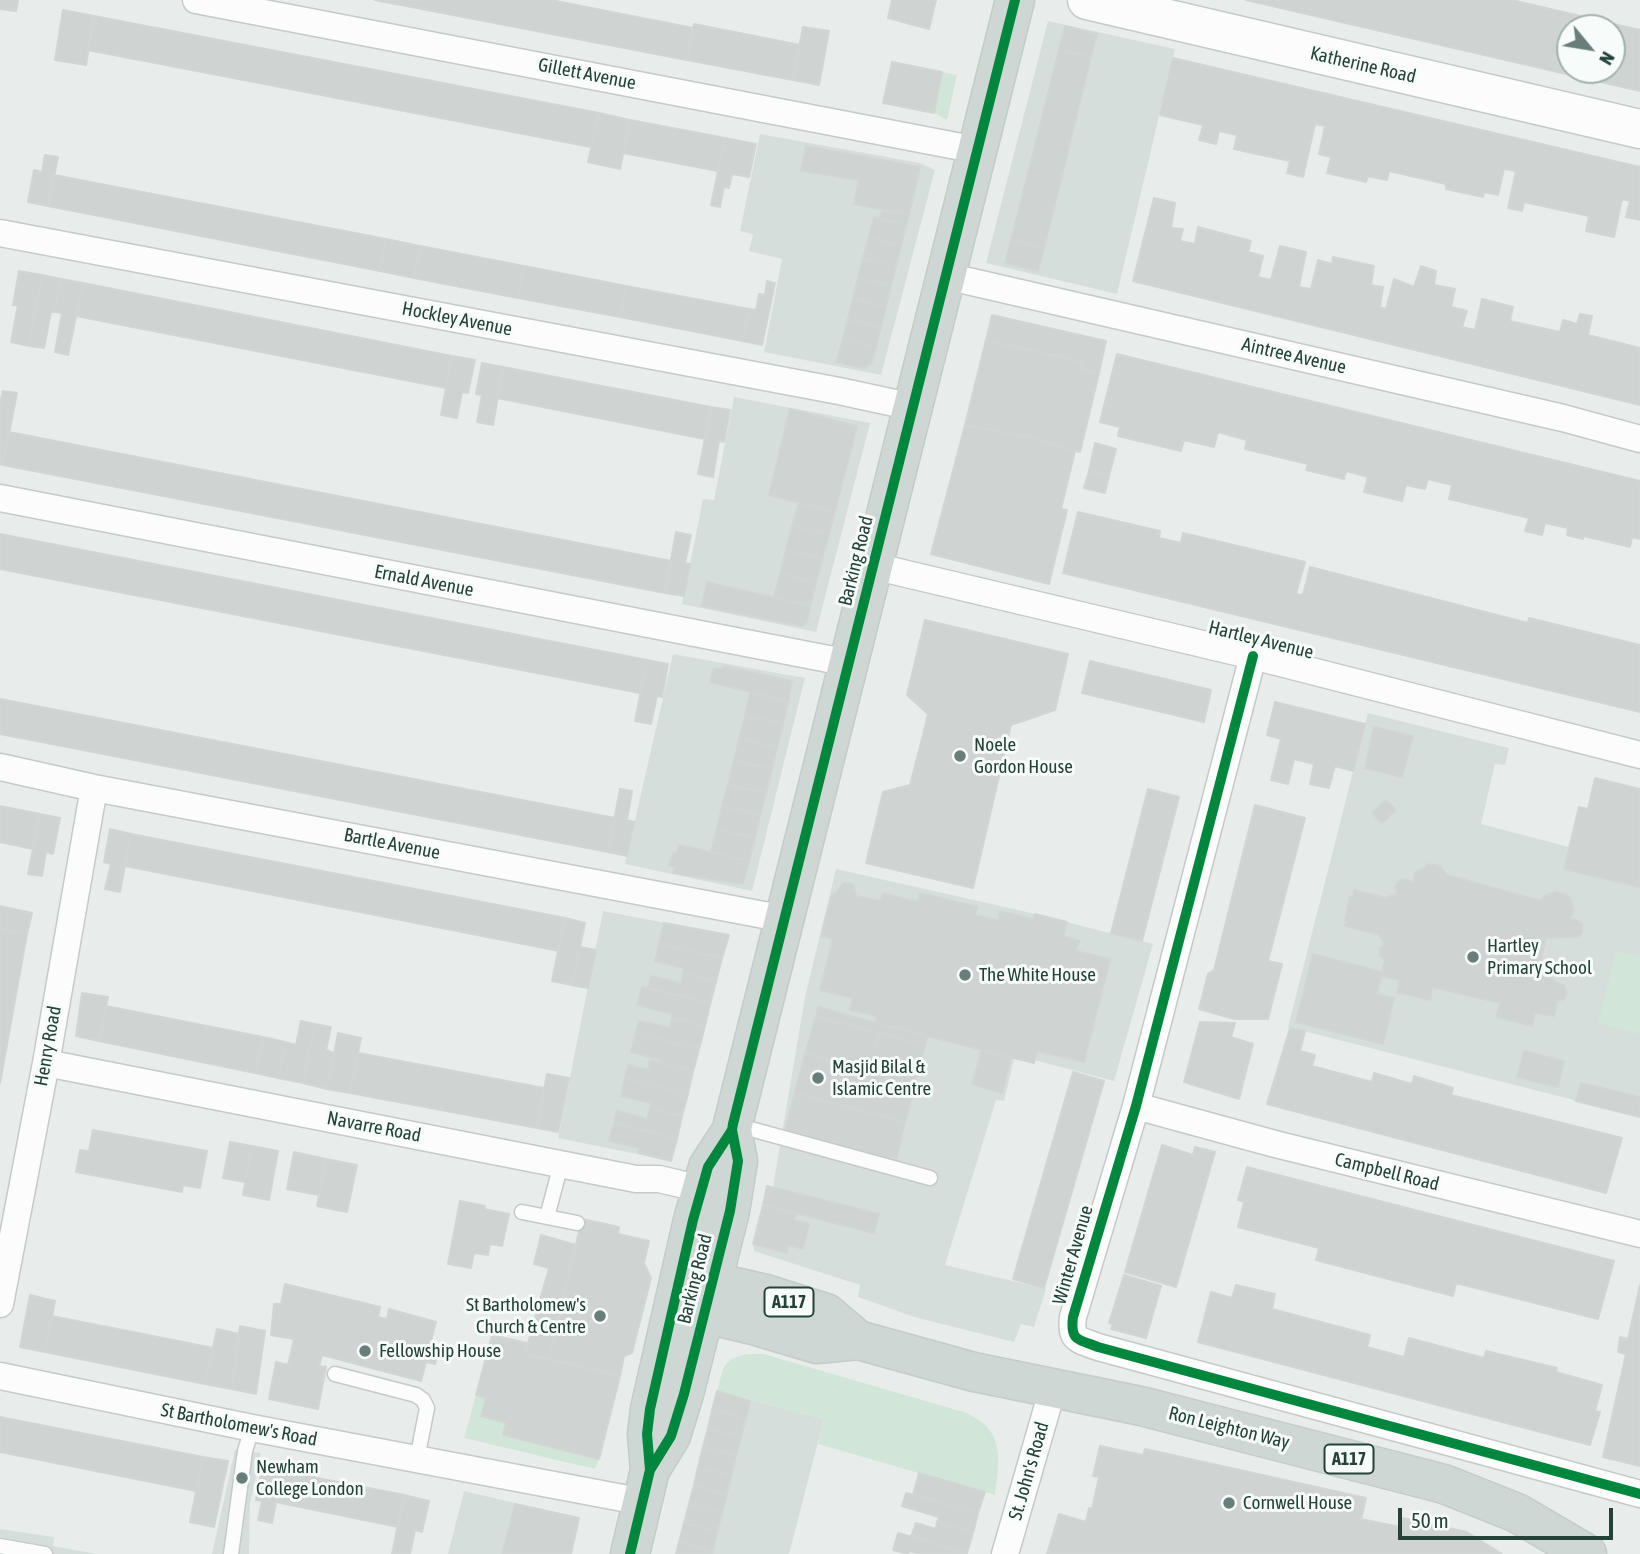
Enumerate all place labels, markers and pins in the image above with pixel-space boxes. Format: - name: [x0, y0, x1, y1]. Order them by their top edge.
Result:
- place label: Noele Gordon House: [974, 734, 1073, 778]
- marker: Noele Gordon House: [952, 748, 968, 764]
- place label: Hartley Primary School: [1487, 935, 1592, 979]
- marker: Hartley Primary School: [1465, 949, 1481, 965]
- place label: The White House: [979, 964, 1096, 986]
- marker: The White House: [957, 967, 973, 983]
- place label: Masjid Bilal & Islamic Centre: [832, 1056, 931, 1100]
- marker: Masjid Bilal & Islamic Centre: [810, 1070, 826, 1086]
- place label: St Bartholomew's Church & Centre: [466, 1294, 586, 1338]
- marker: St Bartholomew's Church & Centre: [592, 1308, 608, 1324]
- place label: Fellowship House: [379, 1340, 501, 1362]
- marker: Fellowship House: [357, 1343, 373, 1359]
- place label: Newham College London: [256, 1456, 364, 1500]
- marker: Newham College London: [234, 1470, 250, 1486]
- place label: Cornwell House: [1243, 1492, 1352, 1514]
- marker: Cornwell House: [1221, 1495, 1237, 1511]

